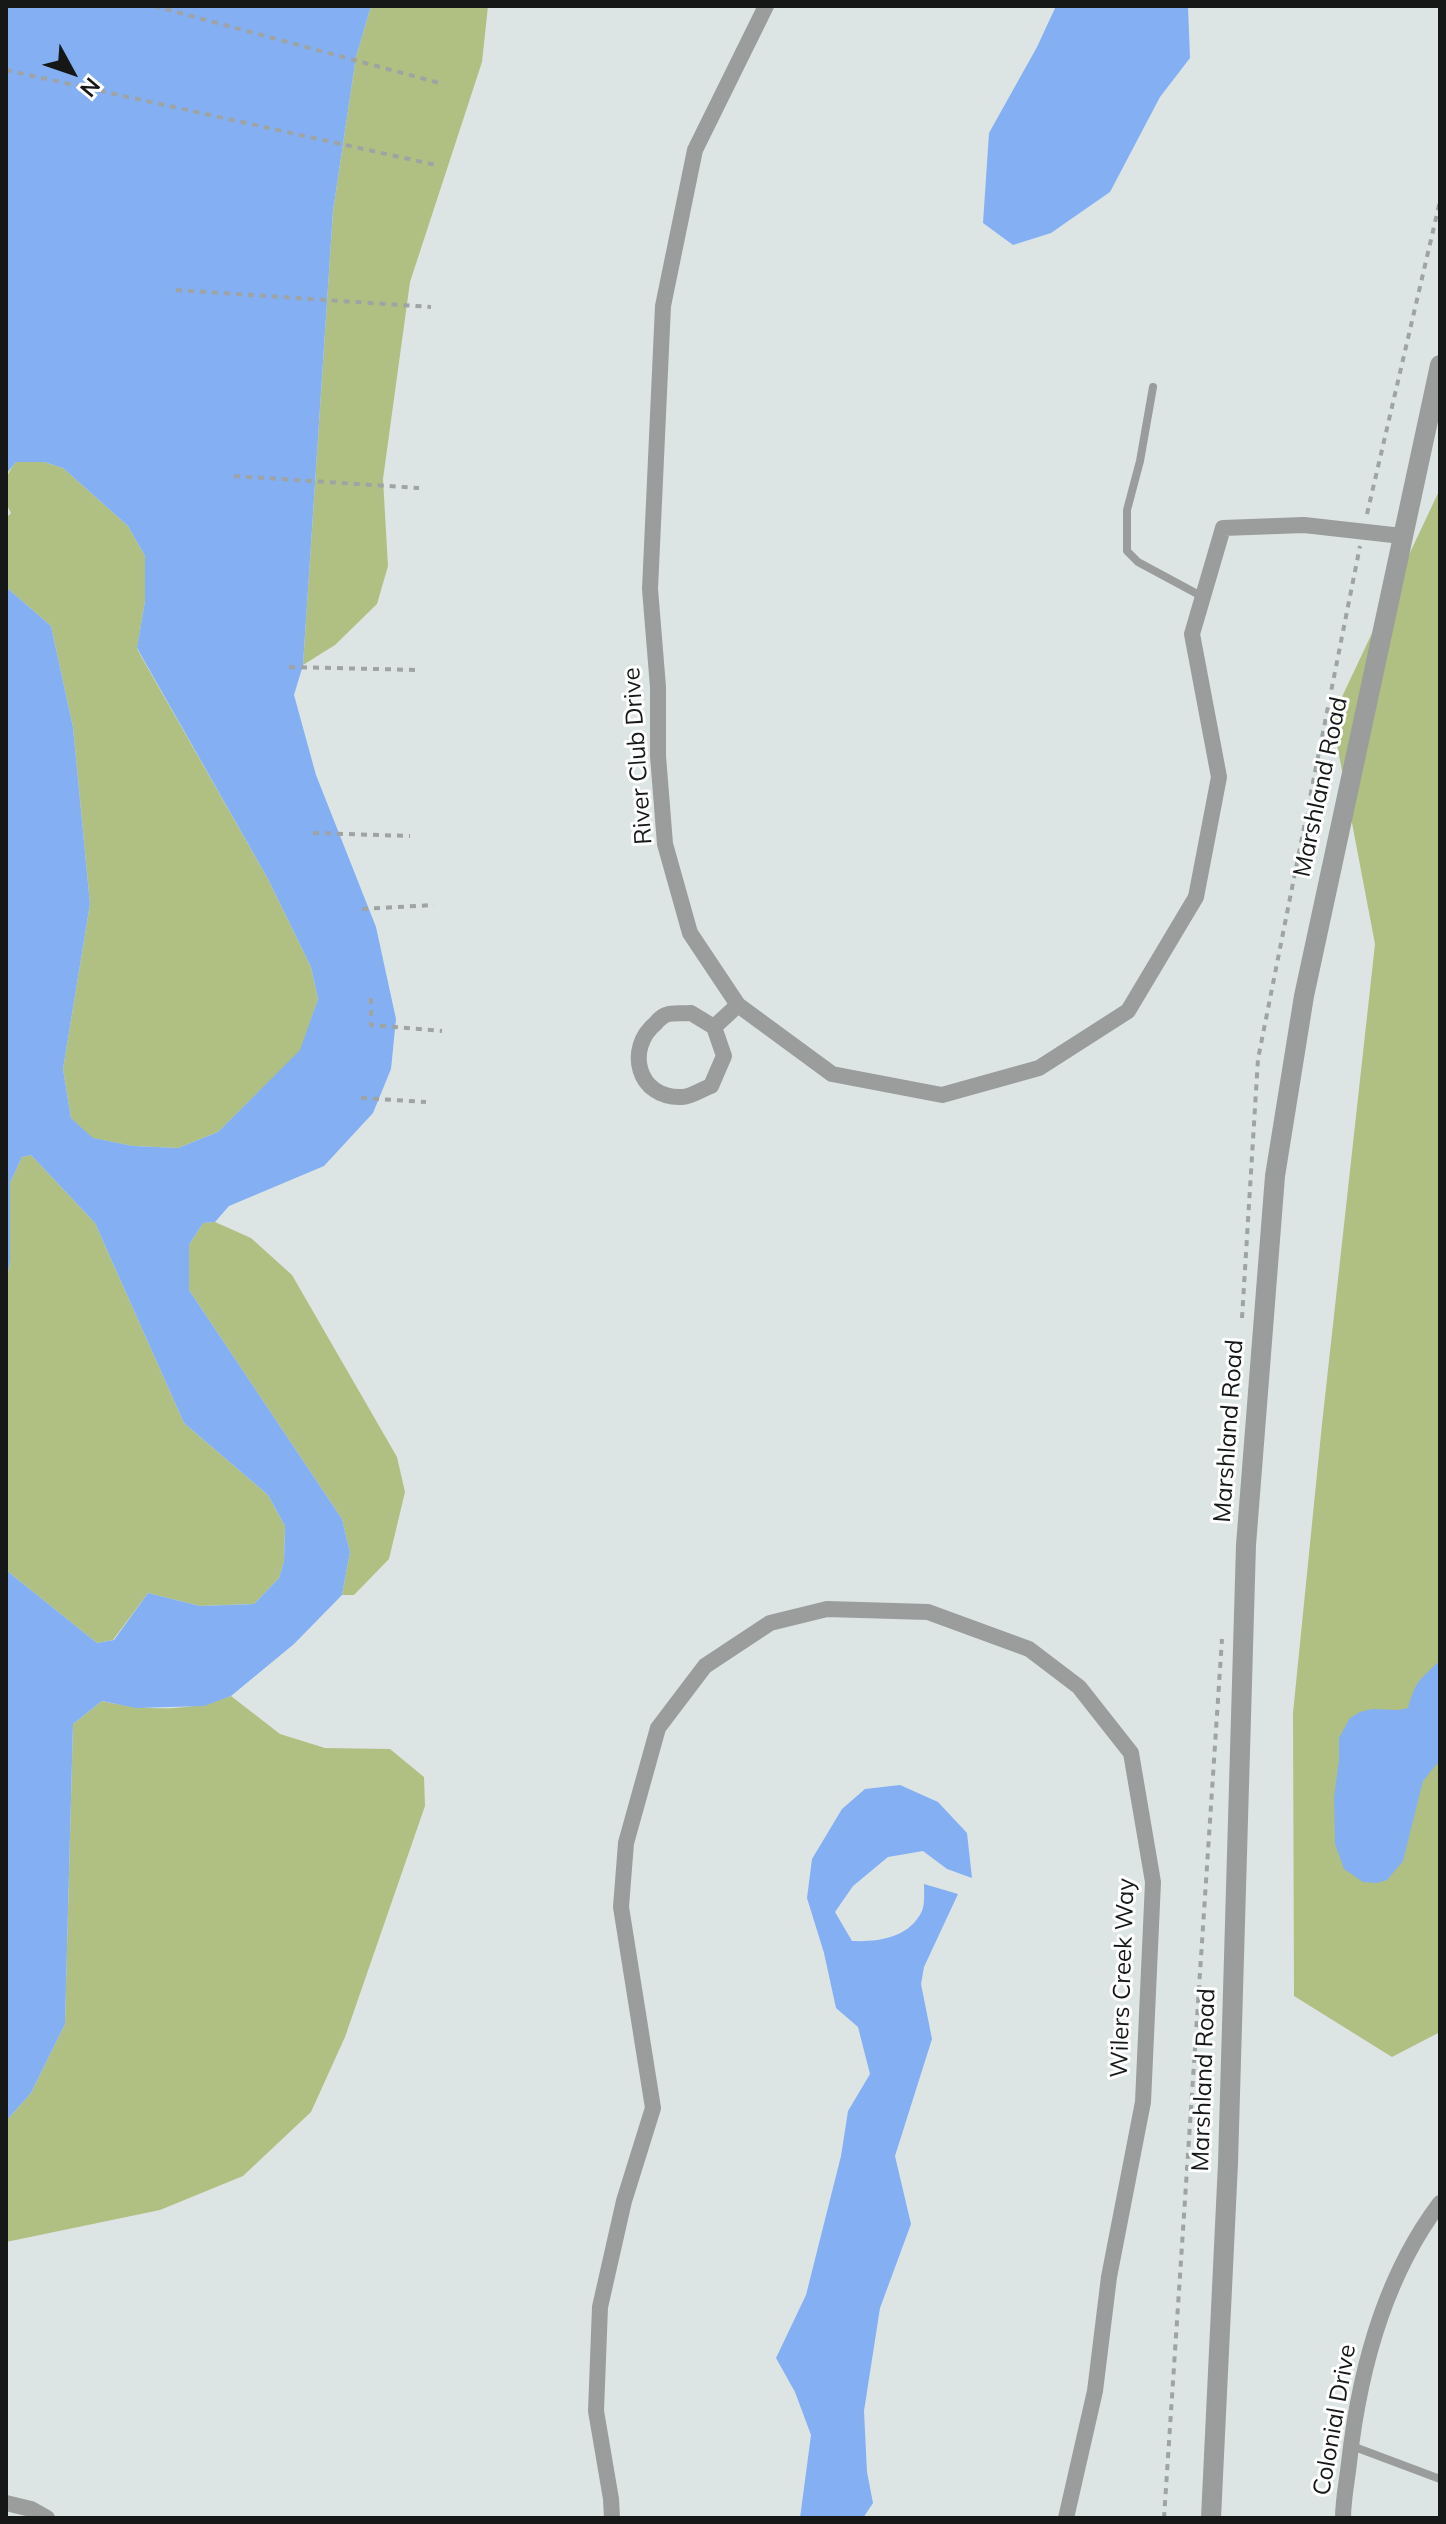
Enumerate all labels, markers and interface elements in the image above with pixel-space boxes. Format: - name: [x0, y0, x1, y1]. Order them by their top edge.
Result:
- north arrow: [32, 32, 112, 112]
- text: N: [74, 72, 106, 103]
- street label: River Club Drive: [617, 666, 659, 846]
- street label: Marshland Road: [1288, 694, 1354, 880]
- street label: Marshland Road: [1208, 1339, 1250, 1523]
- street label: Wilers Creek Way: [1105, 1878, 1141, 2078]
- street label: Marshland Road: [1186, 1988, 1222, 2172]
- street label: Colonial Drive: [1308, 2342, 1362, 2498]

